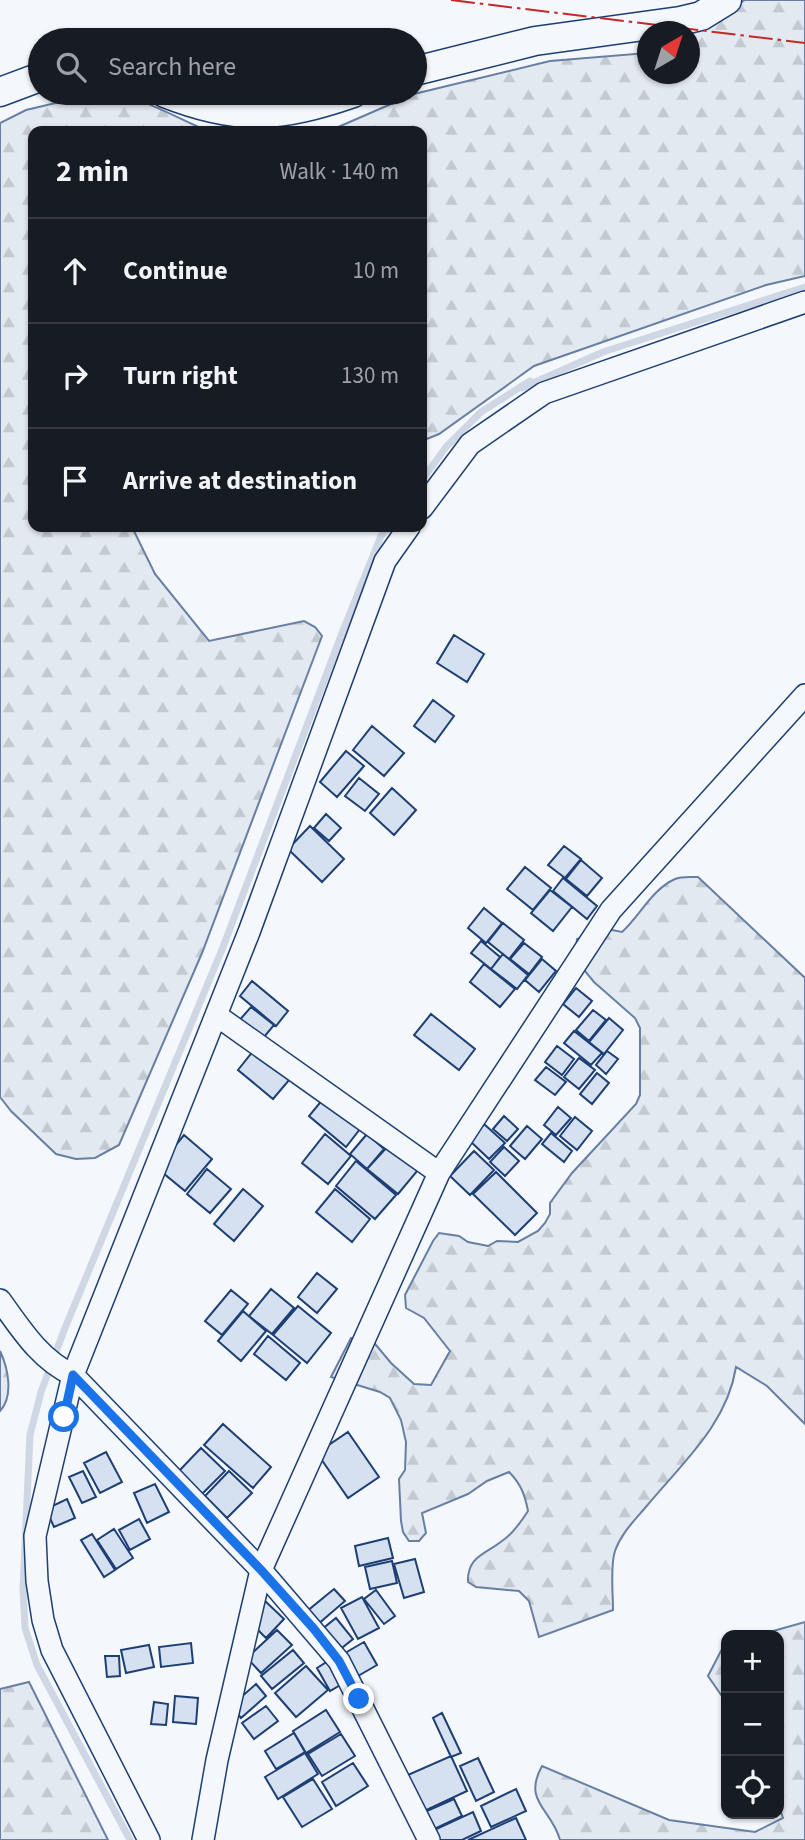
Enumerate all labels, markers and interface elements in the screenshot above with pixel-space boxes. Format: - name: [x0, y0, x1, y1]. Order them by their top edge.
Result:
- north arrow: [637, 21, 700, 84]
- search box: [28, 28, 427, 105]
- icon: search: [52, 48, 90, 86]
- text: Search here: [108, 48, 236, 85]
- text: 2 min: [56, 150, 129, 193]
- text: Walk · 140 m: [280, 155, 399, 188]
- icon: ahead: [56, 252, 94, 290]
- text: Continue: [123, 252, 228, 289]
- text: 10 m: [352, 254, 399, 287]
- icon: right: [56, 357, 94, 395]
- text: Turn right: [123, 357, 238, 394]
- text: 130 m: [341, 359, 399, 392]
- icon: arrive: [56, 462, 94, 500]
- text: Arrive at destination: [123, 462, 357, 499]
- route start: [48, 1401, 79, 1432]
- map controls: [721, 1630, 784, 1819]
- button: +: [721, 1630, 784, 1693]
- route end: [343, 1683, 374, 1714]
- button: −: [721, 1693, 784, 1756]
- button: locate: [721, 1756, 784, 1819]

